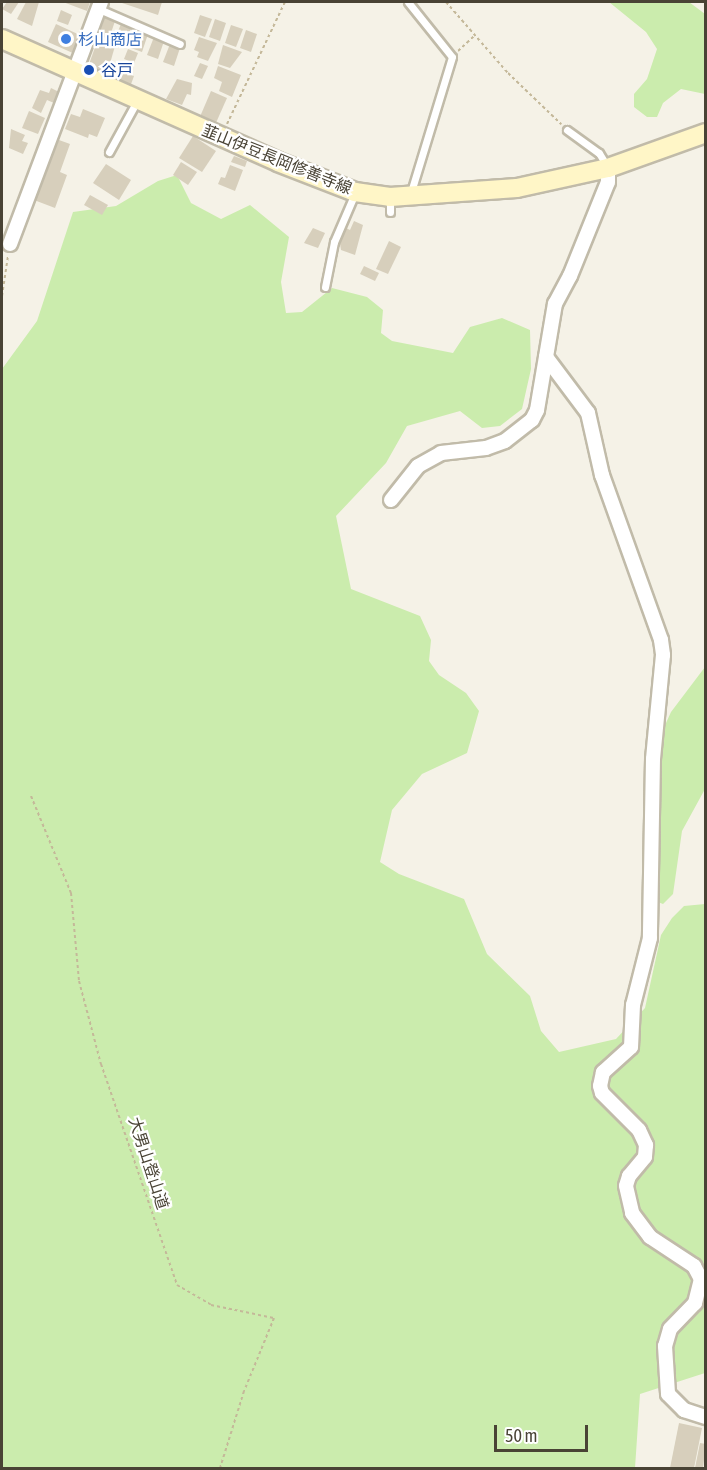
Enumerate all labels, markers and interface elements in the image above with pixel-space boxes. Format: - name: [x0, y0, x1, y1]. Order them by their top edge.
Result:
- place label: 杉山商店: [78, 29, 142, 49]
- marker: 杉山商店: [59, 32, 73, 46]
- place label: 谷戸: [101, 60, 133, 80]
- marker: 谷戸: [82, 63, 96, 77]
- street label: 韮山伊豆長岡修善寺線: [199, 120, 355, 198]
- street label: 大男山登山道: [125, 1114, 173, 1212]
- scale bar: [497, 1413, 592, 1451]
- text: 50 m: [505, 1425, 537, 1446]

